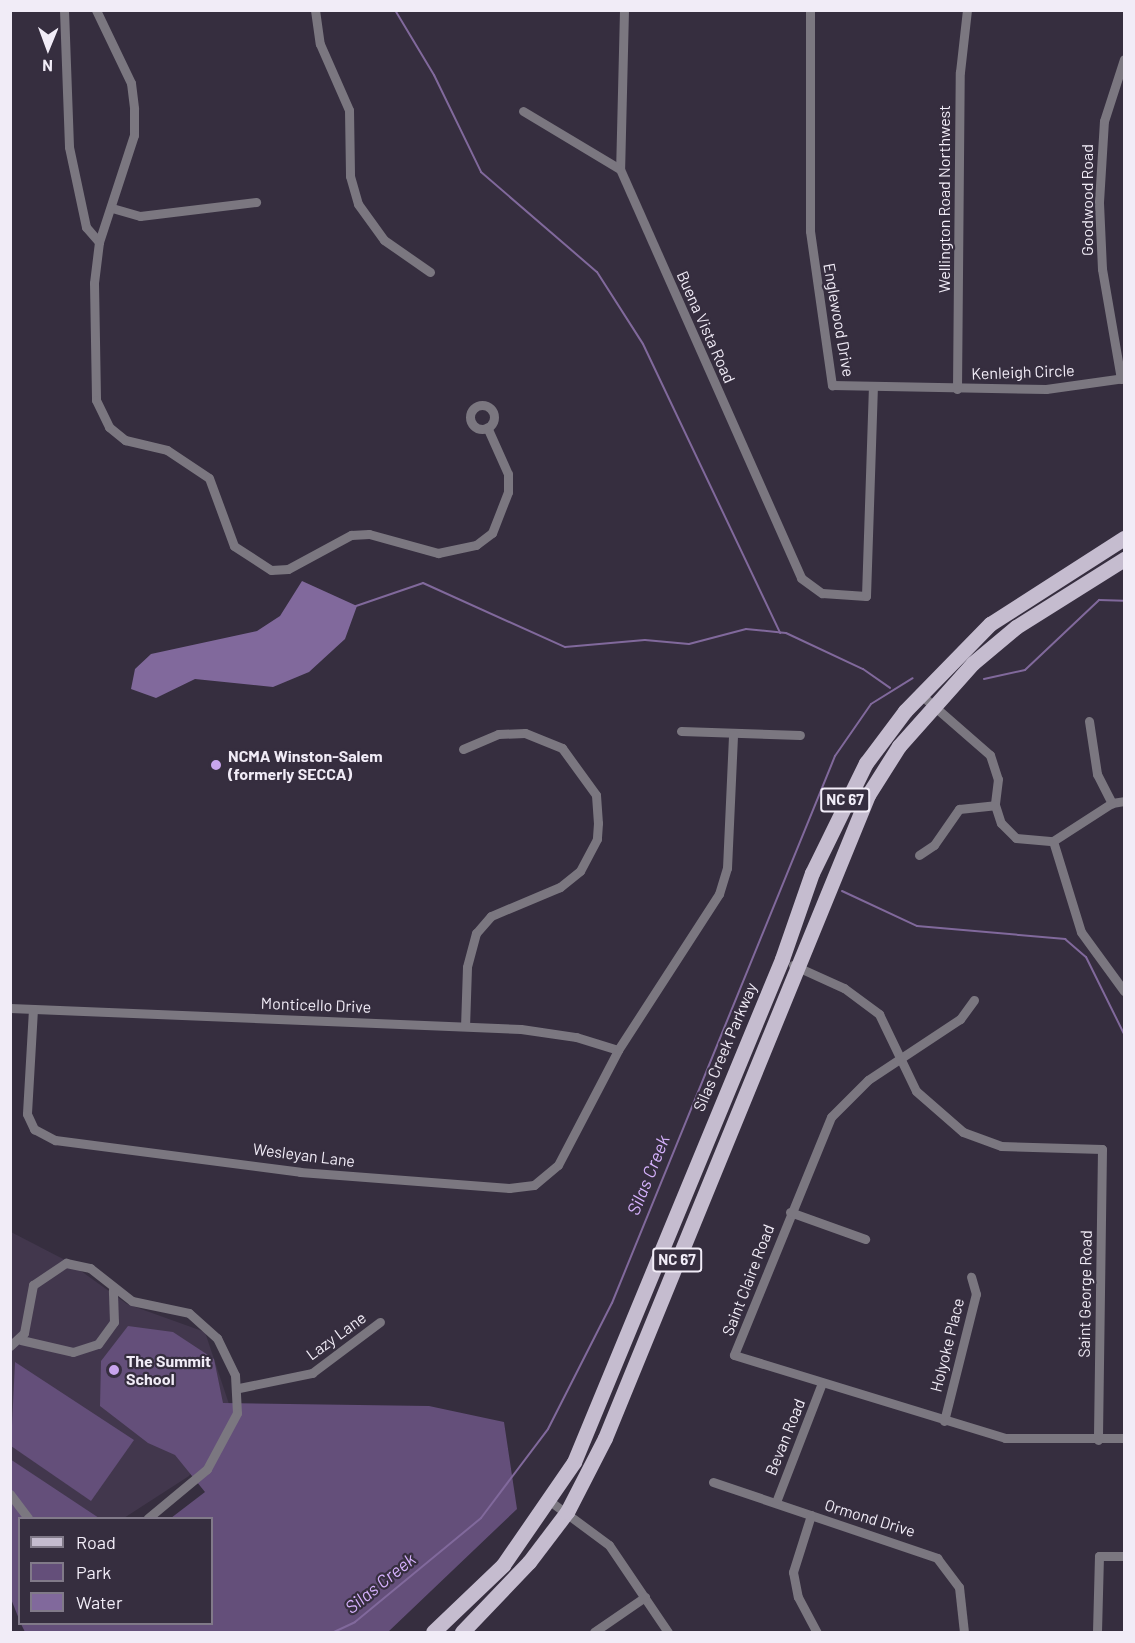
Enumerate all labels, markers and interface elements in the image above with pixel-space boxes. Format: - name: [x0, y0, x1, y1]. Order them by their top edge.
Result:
- north arrow: [18, 18, 78, 78]
- text: N: [42, 57, 53, 76]
- street label: Wellington Road Northwest: [934, 105, 954, 293]
- street label: Goodwood Road: [1077, 144, 1097, 256]
- street label: Englewood Drive: [820, 262, 858, 378]
- street label: Buena Vista Road: [673, 268, 739, 386]
- street label: Kenleigh Circle: [971, 361, 1075, 383]
- place label: NCMA Winston-Salem (formerly SECCA): [228, 746, 383, 784]
- marker: NCMA Winston-Salem (formerly SECCA): [209, 758, 223, 772]
- road number: NC 67: [820, 788, 870, 812]
- street label: Silas Creek Parkway: [689, 980, 761, 1114]
- street label: Monticello Drive: [260, 993, 372, 1017]
- water label: Silas Creek: [622, 1132, 674, 1218]
- street label: Wesleyan Lane: [252, 1139, 356, 1171]
- street label: Saint Claire Road: [718, 1222, 778, 1338]
- street label: Saint George Road: [1074, 1230, 1096, 1358]
- road number: NC 67: [652, 1248, 702, 1272]
- street label: Holyoke Place: [926, 1296, 968, 1394]
- street label: Lazy Lane: [302, 1308, 370, 1364]
- place label: The Summit School: [126, 1351, 211, 1389]
- marker: The Summit School: [107, 1363, 121, 1377]
- street label: Bevan Road: [761, 1396, 809, 1478]
- street label: Ormond Drive: [822, 1495, 918, 1541]
- legend: [18, 1517, 213, 1625]
- text: Road: [76, 1531, 116, 1553]
- water label: Silas Creek: [340, 1548, 420, 1618]
- text: Park: [76, 1561, 111, 1583]
- text: Water: [76, 1591, 123, 1613]

